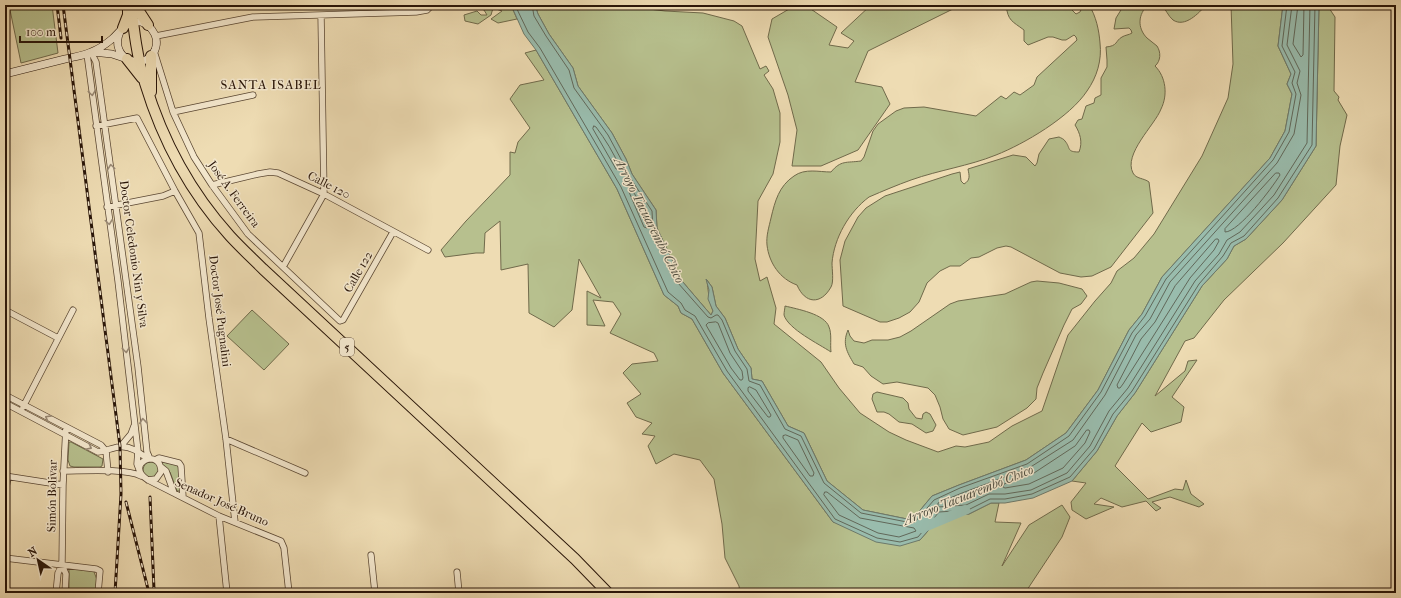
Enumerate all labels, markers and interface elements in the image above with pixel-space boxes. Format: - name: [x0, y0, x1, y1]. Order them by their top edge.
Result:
- scale bar: [20, 18, 102, 44]
- text: 100 m: [26, 25, 56, 39]
- district label: SANTA ISABEL: [220, 77, 322, 92]
- one-way arrow: [87, 90, 96, 96]
- water label: Arroyo Tacuarembó Chico: [610, 153, 688, 286]
- street label: José A. Ferreira: [205, 157, 263, 230]
- one-way arrow: [107, 164, 116, 170]
- street label: Calle 120: [305, 168, 353, 202]
- street label: Doctor Celedonio Nin y Silva: [117, 179, 151, 329]
- one-way arrow: [104, 218, 113, 225]
- street label: Calle 122: [341, 249, 375, 295]
- street label: Doctor José Pugnalini: [206, 254, 234, 368]
- road number: 5: [340, 338, 354, 356]
- one-way arrow: [122, 347, 131, 353]
- one-way arrow: [45, 415, 52, 422]
- one-way arrow: [138, 418, 147, 424]
- one-way arrow: [85, 442, 92, 450]
- street label: Simón Bolivar: [44, 459, 60, 532]
- water label: Arroyo Tacuarembó Chico: [899, 461, 1036, 528]
- street label: Senador José Bruno: [173, 475, 271, 529]
- north arrow: [18, 540, 58, 580]
- text: N: [26, 544, 40, 560]

